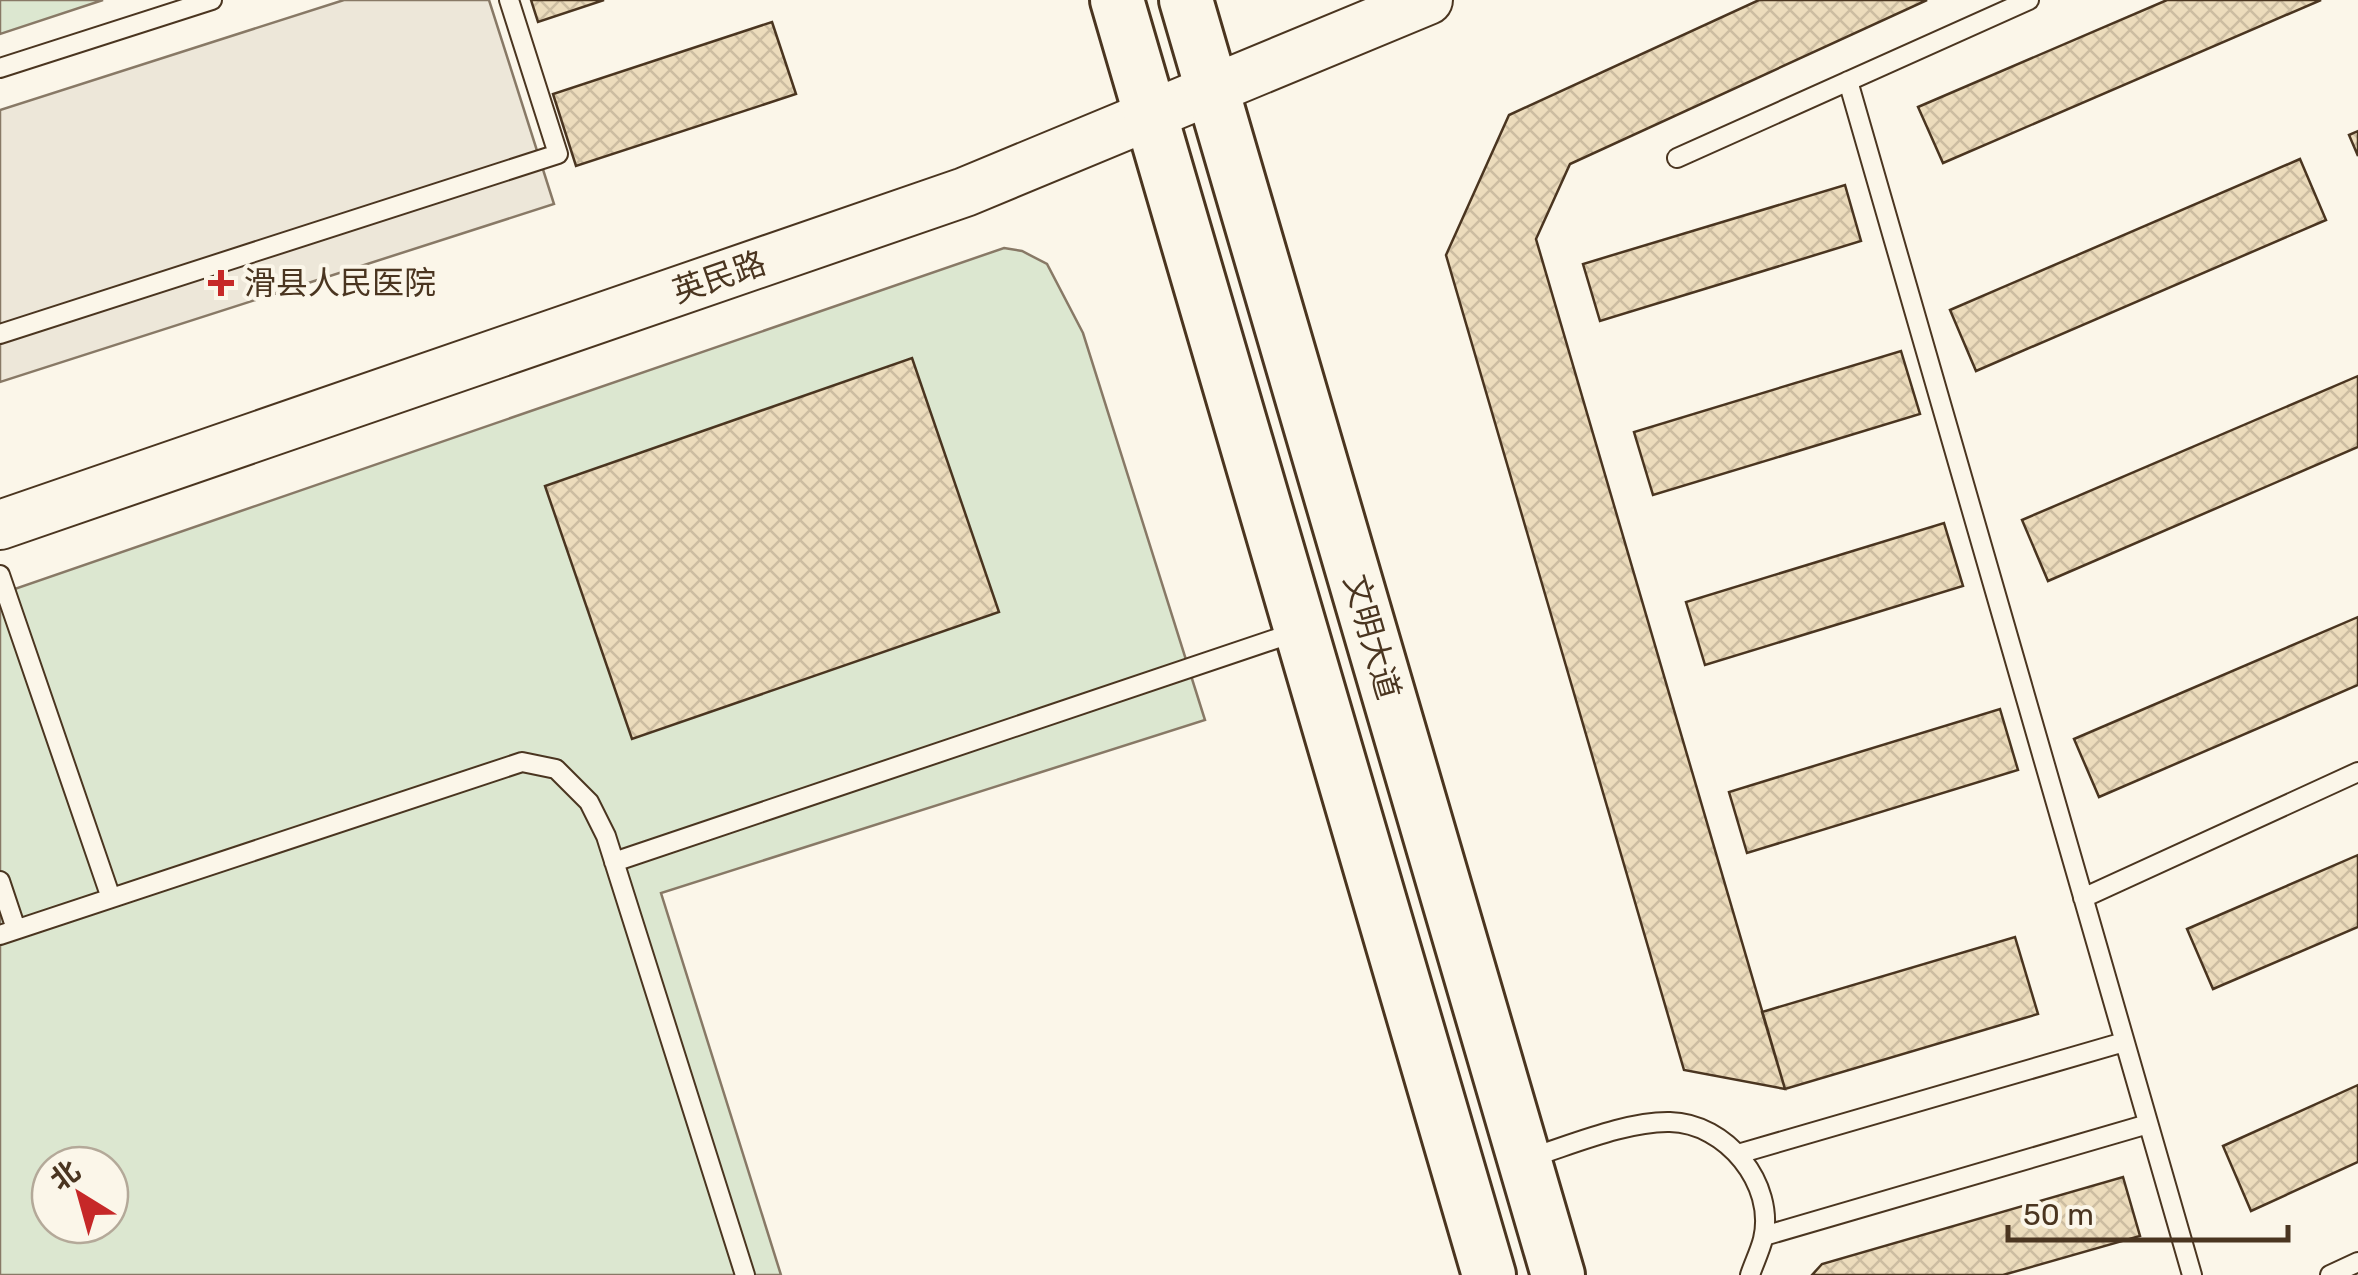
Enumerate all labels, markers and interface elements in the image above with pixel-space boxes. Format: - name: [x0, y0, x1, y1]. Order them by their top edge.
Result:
- street label: 英民路: [667, 243, 771, 311]
- place label: 滑县人民医院: [244, 264, 436, 302]
- marker: 滑县人民医院: [208, 270, 234, 296]
- street label: 文明大道: [1336, 570, 1408, 704]
- north arrow: [30, 1145, 130, 1245]
- text: 北: [44, 1154, 86, 1197]
- scale bar: [2008, 1180, 2288, 1242]
- text: 50 m: [2023, 1197, 2094, 1233]

